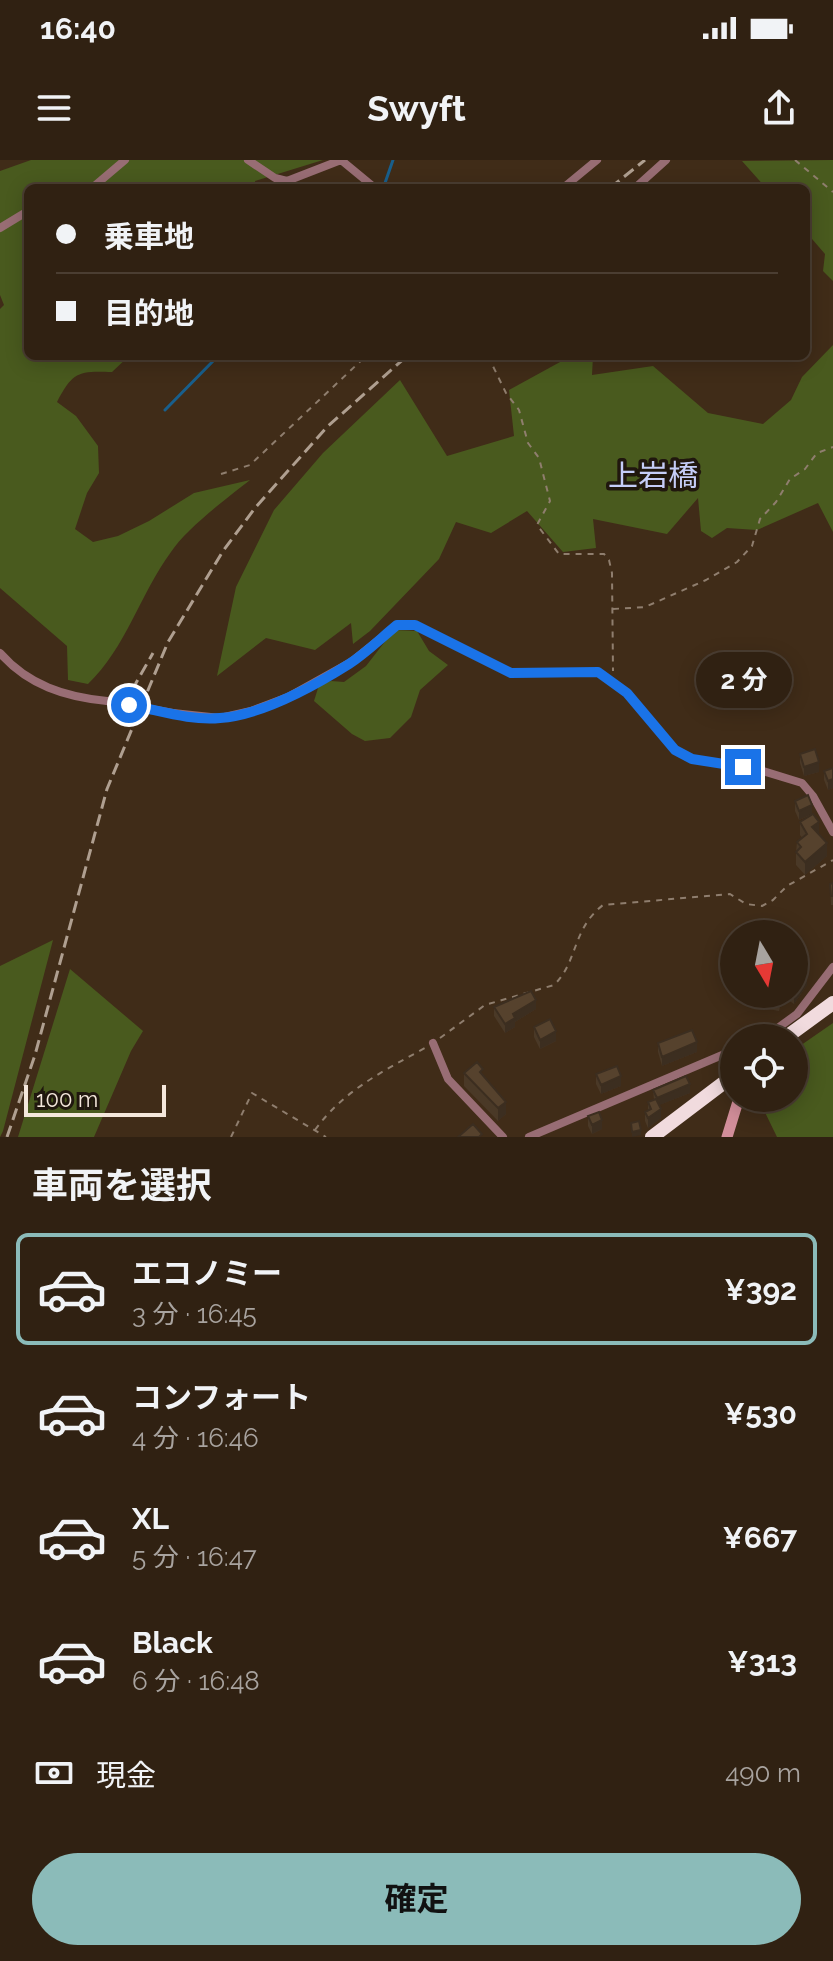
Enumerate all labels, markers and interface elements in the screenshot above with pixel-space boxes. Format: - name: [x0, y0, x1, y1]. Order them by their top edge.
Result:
- text: 16:40: [40, 11, 116, 46]
- icon: menu: [32, 86, 76, 130]
- icon: share: [757, 86, 801, 130]
- text: Swyft: [367, 87, 466, 129]
- text: 乗車地: [104, 219, 194, 254]
- text: 目的地: [104, 296, 194, 331]
- district label: 上岩橋: [608, 458, 698, 493]
- callout: 2 分: [695, 651, 791, 707]
- text: 2 分: [721, 665, 767, 695]
- route start: [111, 687, 147, 723]
- route end: [725, 749, 761, 785]
- north arrow: [720, 920, 808, 1008]
- map controls: [720, 920, 808, 1112]
- button: locate: [720, 1024, 808, 1112]
- scale bar: [24, 1081, 166, 1117]
- text: 100 m: [36, 1086, 98, 1112]
- text: 車両を選択: [32, 1164, 212, 1206]
- icon: car: [36, 1253, 108, 1325]
- text: エコノミー: [132, 1256, 282, 1291]
- text: ¥392: [724, 1272, 797, 1307]
- text: 3 分 · 16:45: [132, 1299, 257, 1329]
- icon: car: [36, 1377, 108, 1449]
- text: コンフォート: [132, 1380, 311, 1415]
- text: ¥530: [724, 1396, 797, 1431]
- text: 4 分 · 16:46: [132, 1423, 259, 1453]
- icon: car: [36, 1501, 108, 1573]
- text: XL: [132, 1501, 169, 1536]
- text: ¥667: [722, 1520, 797, 1555]
- text: 5 分 · 16:47: [132, 1542, 257, 1572]
- icon: car: [36, 1625, 108, 1697]
- text: Black: [132, 1625, 213, 1660]
- text: ¥313: [727, 1644, 797, 1679]
- text: 6 分 · 16:48: [132, 1666, 260, 1696]
- icon: cash: [32, 1751, 76, 1795]
- text: 現金: [96, 1758, 156, 1793]
- text: 490 m: [725, 1758, 801, 1788]
- button: 確定: [32, 1853, 801, 1945]

